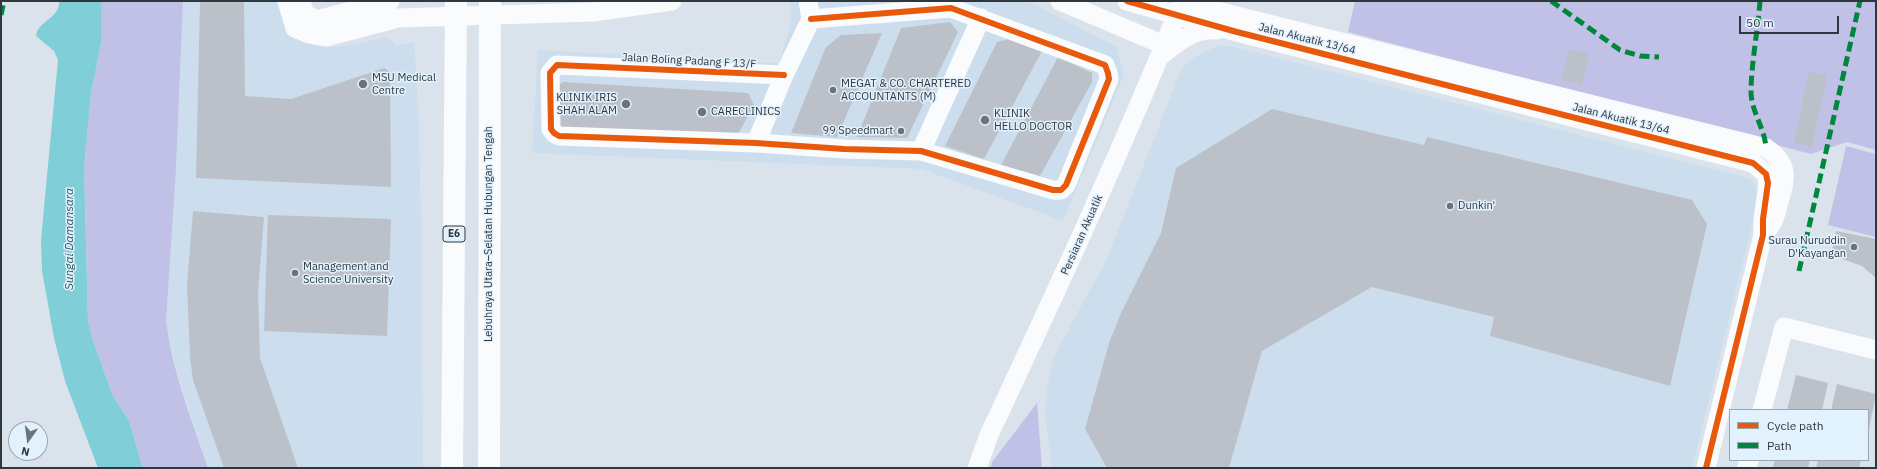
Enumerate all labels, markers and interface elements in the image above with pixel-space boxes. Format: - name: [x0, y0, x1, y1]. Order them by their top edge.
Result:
- scale bar: [1741, 8, 1841, 34]
- text: 50 m: [1746, 15, 1774, 30]
- street label: Jalan Akuatik 13/64: [1257, 21, 1357, 57]
- street label: Jalan Boling Padang F 13/F: [621, 51, 757, 71]
- place label: MSU Medical Centre: [372, 71, 436, 97]
- place label: MEGAT & CO. CHARTERED ACCOUNTANTS (M): [841, 77, 971, 103]
- marker: MSU Medical Centre: [357, 78, 369, 90]
- marker: MEGAT & CO. CHARTERED ACCOUNTANTS (M): [828, 85, 838, 95]
- place label: KLINIK IRIS SHAH ALAM: [556, 91, 617, 117]
- marker: KLINIK IRIS SHAH ALAM: [620, 98, 632, 110]
- street label: Jalan Akuatik 13/64: [1571, 101, 1671, 137]
- place label: CARECLINICS: [711, 105, 780, 119]
- marker: CARECLINICS: [696, 106, 708, 118]
- place label: KLINIK HELLO DOCTOR: [994, 107, 1072, 133]
- marker: KLINIK HELLO DOCTOR: [979, 114, 991, 126]
- place label: 99 Speedmart: [823, 124, 893, 138]
- street label: Lebuhraya Utara–Selatan Hubungan Tengah: [482, 126, 496, 342]
- marker: 99 Speedmart: [896, 126, 906, 136]
- water label: Sungai Damansara: [63, 188, 77, 290]
- street label: Persiaran Akuatik: [1058, 193, 1106, 277]
- place label: Dunkin': [1458, 199, 1495, 213]
- marker: Dunkin': [1445, 201, 1455, 211]
- road number: E6: [443, 226, 465, 242]
- place label: Surau Nuruddin D'Kayangan: [1769, 234, 1846, 260]
- marker: Surau Nuruddin D'Kayangan: [1849, 242, 1859, 252]
- place label: Management and Science University: [303, 260, 393, 286]
- marker: Management and Science University: [290, 268, 300, 278]
- legend: [1729, 409, 1869, 461]
- text: Cycle path: [1767, 418, 1824, 433]
- north arrow: [8, 421, 48, 461]
- text: Path: [1767, 438, 1792, 453]
- text: N: [20, 444, 31, 459]

